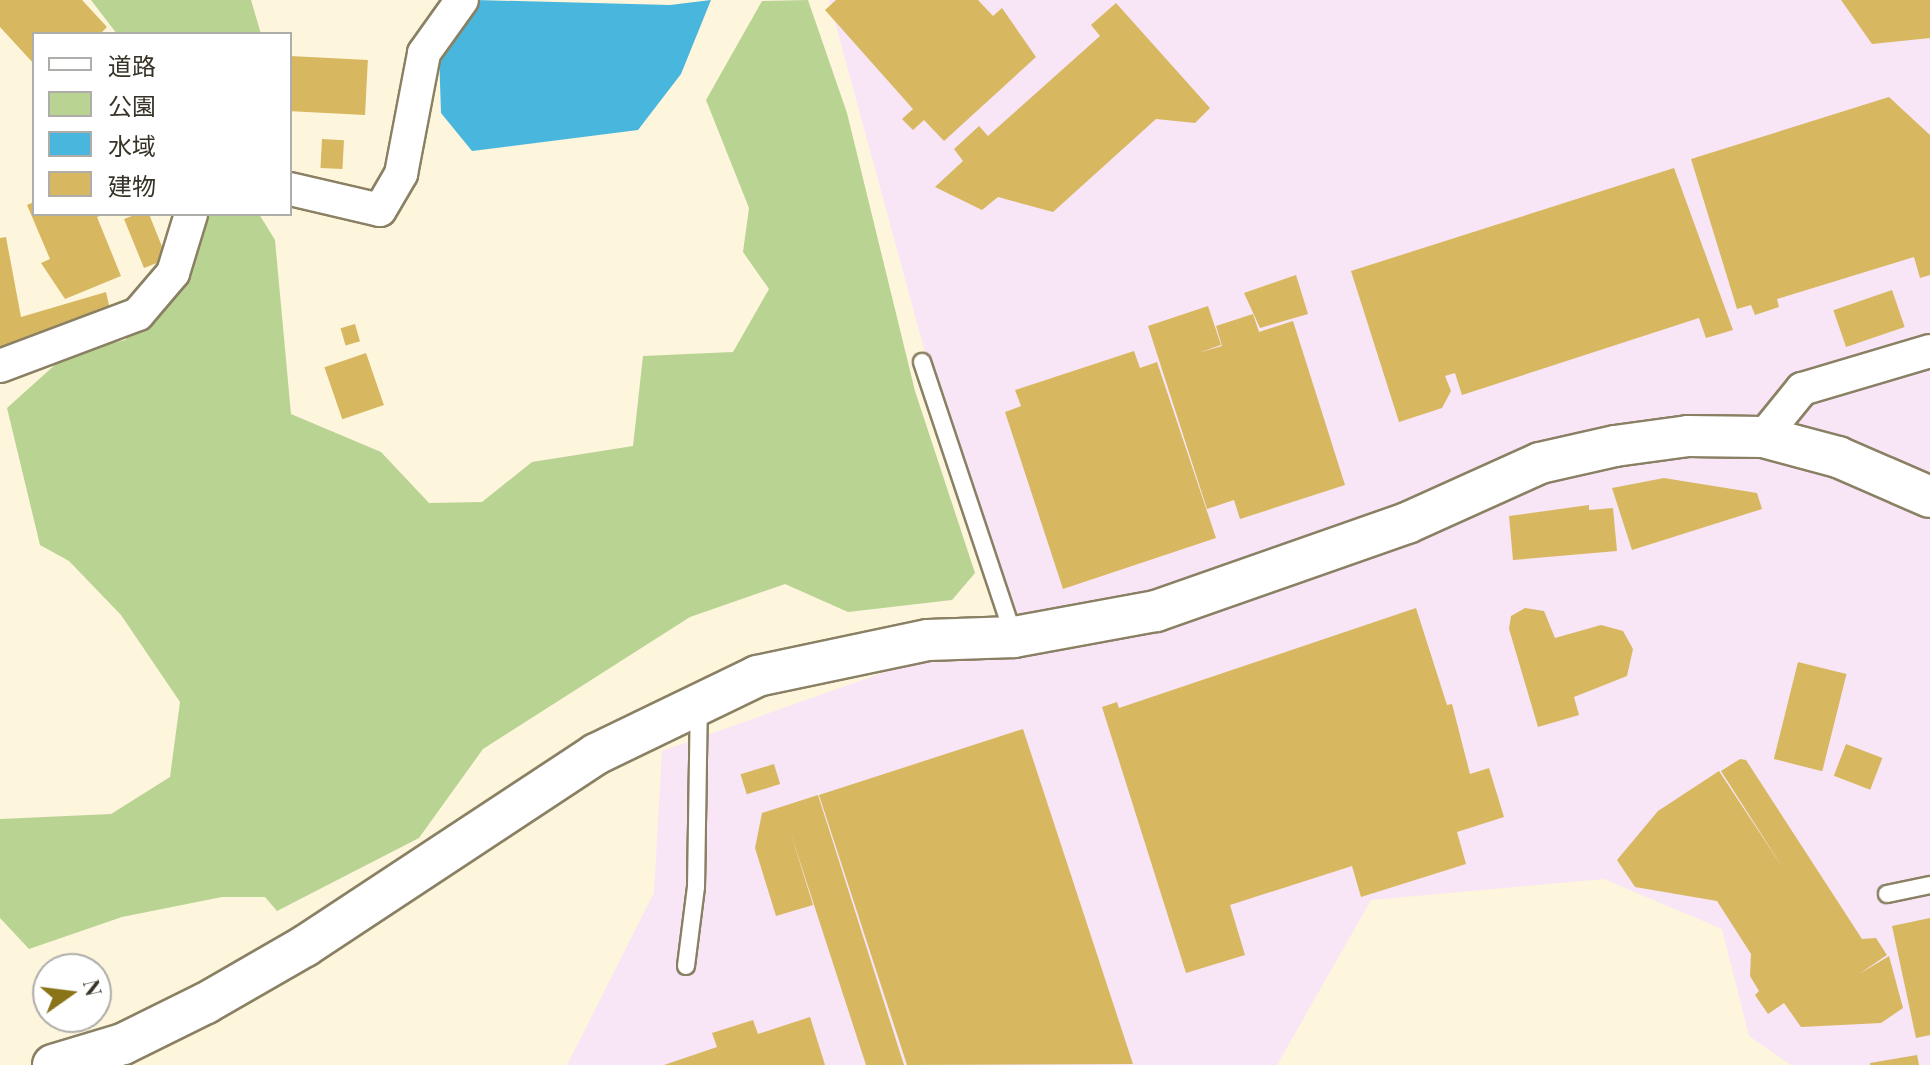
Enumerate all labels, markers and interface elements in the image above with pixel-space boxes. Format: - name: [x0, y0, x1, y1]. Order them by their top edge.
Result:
- legend: [32, 32, 292, 216]
- text: 道路: [108, 49, 156, 81]
- text: 公園: [108, 89, 156, 121]
- text: 水域: [108, 129, 156, 161]
- text: 建物: [108, 169, 156, 201]
- north arrow: [32, 953, 112, 1033]
- text: N: [77, 976, 110, 999]

